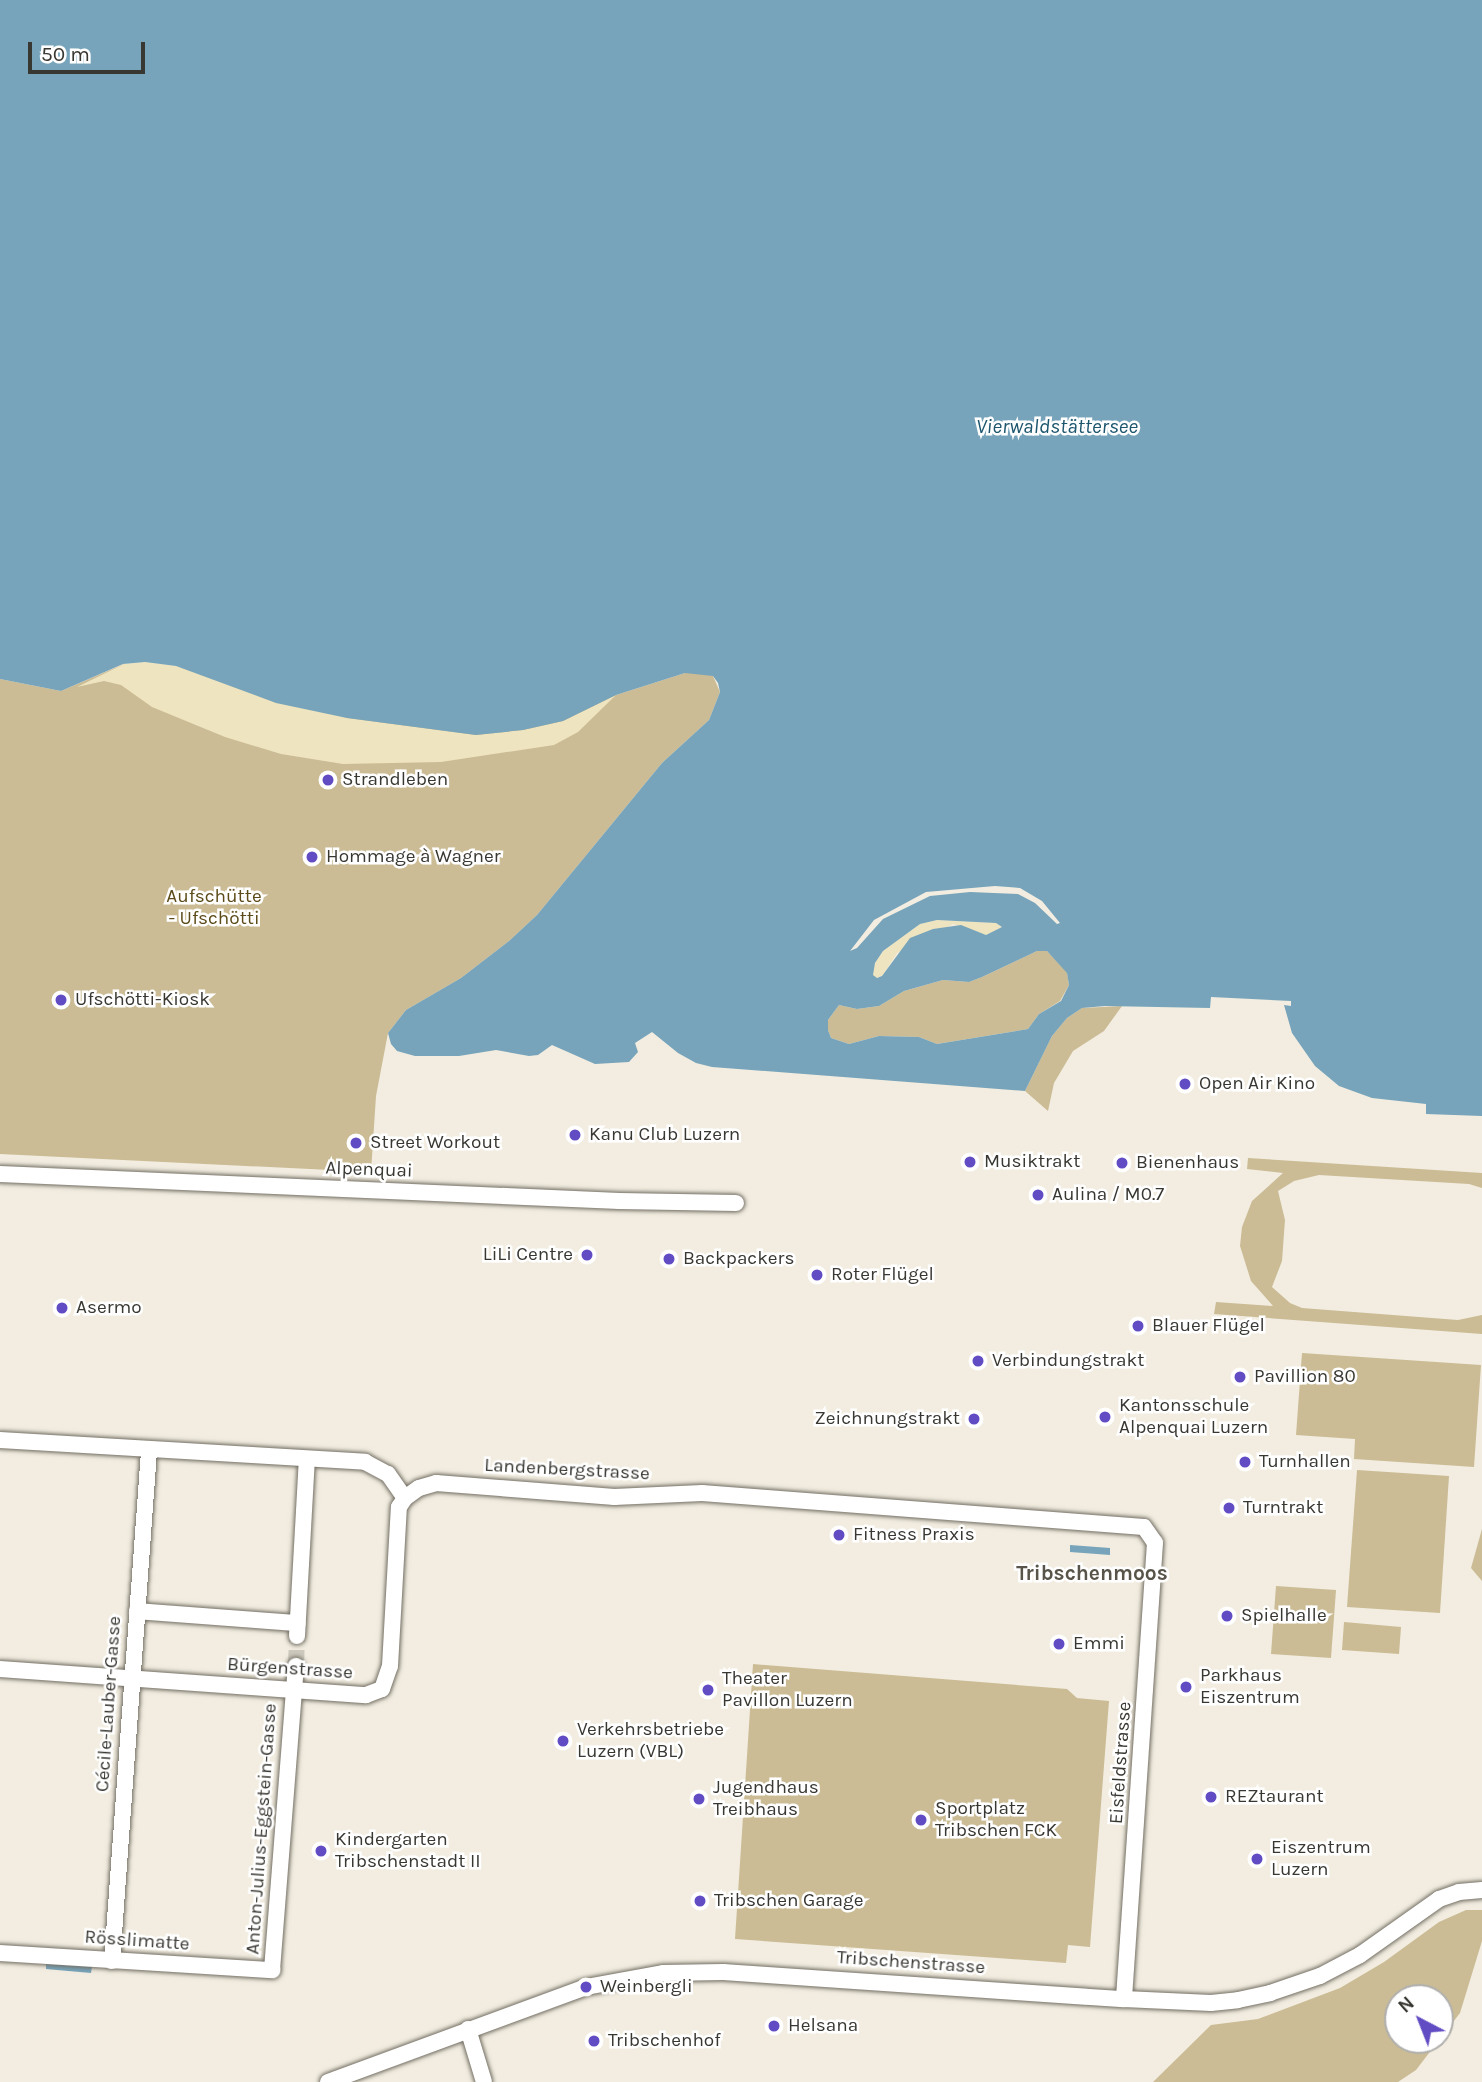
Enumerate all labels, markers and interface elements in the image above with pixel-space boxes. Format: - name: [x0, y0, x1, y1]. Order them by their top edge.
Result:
- scale bar: [32, 28, 149, 72]
- text: 50 m: [41, 42, 90, 66]
- water label: Vierwaldstättersee: [976, 413, 1138, 439]
- place label: Strandleben: [342, 769, 448, 791]
- marker: Strandleben: [320, 772, 336, 788]
- place label: Hommage à Wagner: [326, 846, 501, 868]
- marker: Hommage à Wagner: [304, 849, 320, 865]
- park label: Aufschütte - Ufschötti: [166, 886, 262, 930]
- place label: Ufschötti-Kiosk: [75, 989, 210, 1011]
- marker: Ufschötti-Kiosk: [53, 992, 69, 1008]
- place label: Open Air Kino: [1199, 1073, 1315, 1095]
- marker: Open Air Kino: [1177, 1076, 1193, 1092]
- place label: Kanu Club Luzern: [589, 1124, 740, 1146]
- marker: Kanu Club Luzern: [567, 1127, 583, 1143]
- place label: Street Workout: [370, 1132, 500, 1154]
- marker: Street Workout: [348, 1135, 364, 1151]
- place label: Musiktrakt: [984, 1151, 1080, 1173]
- place label: Bienenhaus: [1136, 1152, 1239, 1174]
- marker: Musiktrakt: [962, 1154, 978, 1170]
- marker: Bienenhaus: [1114, 1155, 1130, 1171]
- street label: Alpenquai: [325, 1157, 413, 1183]
- place label: Aulina / M0.7: [1052, 1184, 1164, 1206]
- marker: Aulina / M0.7: [1030, 1187, 1046, 1203]
- place label: LiLi Centre: [483, 1244, 573, 1266]
- marker: LiLi Centre: [579, 1247, 595, 1263]
- place label: Backpackers: [683, 1248, 794, 1270]
- marker: Backpackers: [661, 1251, 677, 1267]
- place label: Roter Flügel: [831, 1264, 934, 1286]
- marker: Roter Flügel: [809, 1267, 825, 1283]
- place label: Asermo: [76, 1297, 142, 1319]
- marker: Asermo: [54, 1300, 70, 1316]
- place label: Blauer Flügel: [1152, 1315, 1265, 1337]
- marker: Blauer Flügel: [1130, 1318, 1146, 1334]
- place label: Verbindungstrakt: [992, 1350, 1144, 1372]
- marker: Verbindungstrakt: [970, 1353, 986, 1369]
- place label: Pavillion 80: [1254, 1366, 1356, 1388]
- marker: Pavillion 80: [1232, 1369, 1248, 1385]
- place label: Kantonsschule Alpenquai Luzern: [1119, 1395, 1268, 1439]
- place label: Zeichnungstrakt: [815, 1408, 960, 1430]
- marker: Kantonsschule Alpenquai Luzern: [1097, 1409, 1113, 1425]
- marker: Zeichnungstrakt: [966, 1411, 982, 1427]
- place label: Turnhallen: [1259, 1451, 1351, 1473]
- street label: Landenbergstrasse: [484, 1454, 650, 1486]
- marker: Turnhallen: [1237, 1454, 1253, 1470]
- place label: Turntrakt: [1243, 1497, 1323, 1519]
- marker: Turntrakt: [1221, 1500, 1237, 1516]
- place label: Fitness Praxis: [853, 1524, 975, 1546]
- marker: Fitness Praxis: [831, 1527, 847, 1543]
- district label: Tribschenmoos: [1016, 1560, 1168, 1586]
- place label: Spielhalle: [1241, 1605, 1327, 1627]
- marker: Spielhalle: [1219, 1608, 1235, 1624]
- street label: Cécile-Lauber-Gasse: [91, 1615, 127, 1793]
- place label: Emmi: [1073, 1633, 1125, 1655]
- marker: Emmi: [1051, 1636, 1067, 1652]
- street label: Bürgenstrasse: [226, 1653, 354, 1685]
- place label: Parkhaus Eiszentrum: [1200, 1665, 1300, 1709]
- place label: Theater Pavillon Luzern: [722, 1668, 853, 1712]
- marker: Parkhaus Eiszentrum: [1178, 1679, 1194, 1695]
- marker: Theater Pavillon Luzern: [700, 1682, 716, 1698]
- street label: Eisfeldstrasse: [1105, 1701, 1137, 1825]
- street label: Anton-Julius-Eggstein-Gasse: [242, 1703, 282, 1955]
- place label: Verkehrsbetriebe Luzern (VBL): [577, 1719, 724, 1763]
- marker: Verkehrsbetriebe Luzern (VBL): [555, 1733, 571, 1749]
- place label: Jugendhaus Treibhaus: [713, 1777, 819, 1821]
- place label: REZtaurant: [1225, 1786, 1324, 1808]
- marker: REZtaurant: [1203, 1789, 1219, 1805]
- marker: Jugendhaus Treibhaus: [691, 1791, 707, 1807]
- place label: Sportplatz Tribschen FCK: [935, 1798, 1057, 1842]
- marker: Sportplatz Tribschen FCK: [913, 1812, 929, 1828]
- place label: Kindergarten Tribschenstadt II: [335, 1829, 481, 1873]
- place label: Eiszentrum Luzern: [1271, 1837, 1371, 1881]
- marker: Kindergarten Tribschenstadt II: [313, 1843, 329, 1859]
- marker: Eiszentrum Luzern: [1249, 1851, 1265, 1867]
- place label: Tribschen Garage: [714, 1890, 863, 1912]
- marker: Tribschen Garage: [692, 1893, 708, 1909]
- street label: Rösslimatte: [84, 1926, 190, 1956]
- street label: Tribschenstrasse: [836, 1946, 986, 1980]
- place label: Weinbergli: [600, 1976, 693, 1998]
- marker: Weinbergli: [578, 1979, 594, 1995]
- north arrow: [1384, 1984, 1454, 2054]
- text: N: [1394, 1992, 1419, 2018]
- place label: Helsana: [788, 2015, 858, 2037]
- marker: Helsana: [766, 2018, 782, 2034]
- place label: Tribschenhof: [608, 2030, 721, 2052]
- marker: Tribschenhof: [586, 2033, 602, 2049]

